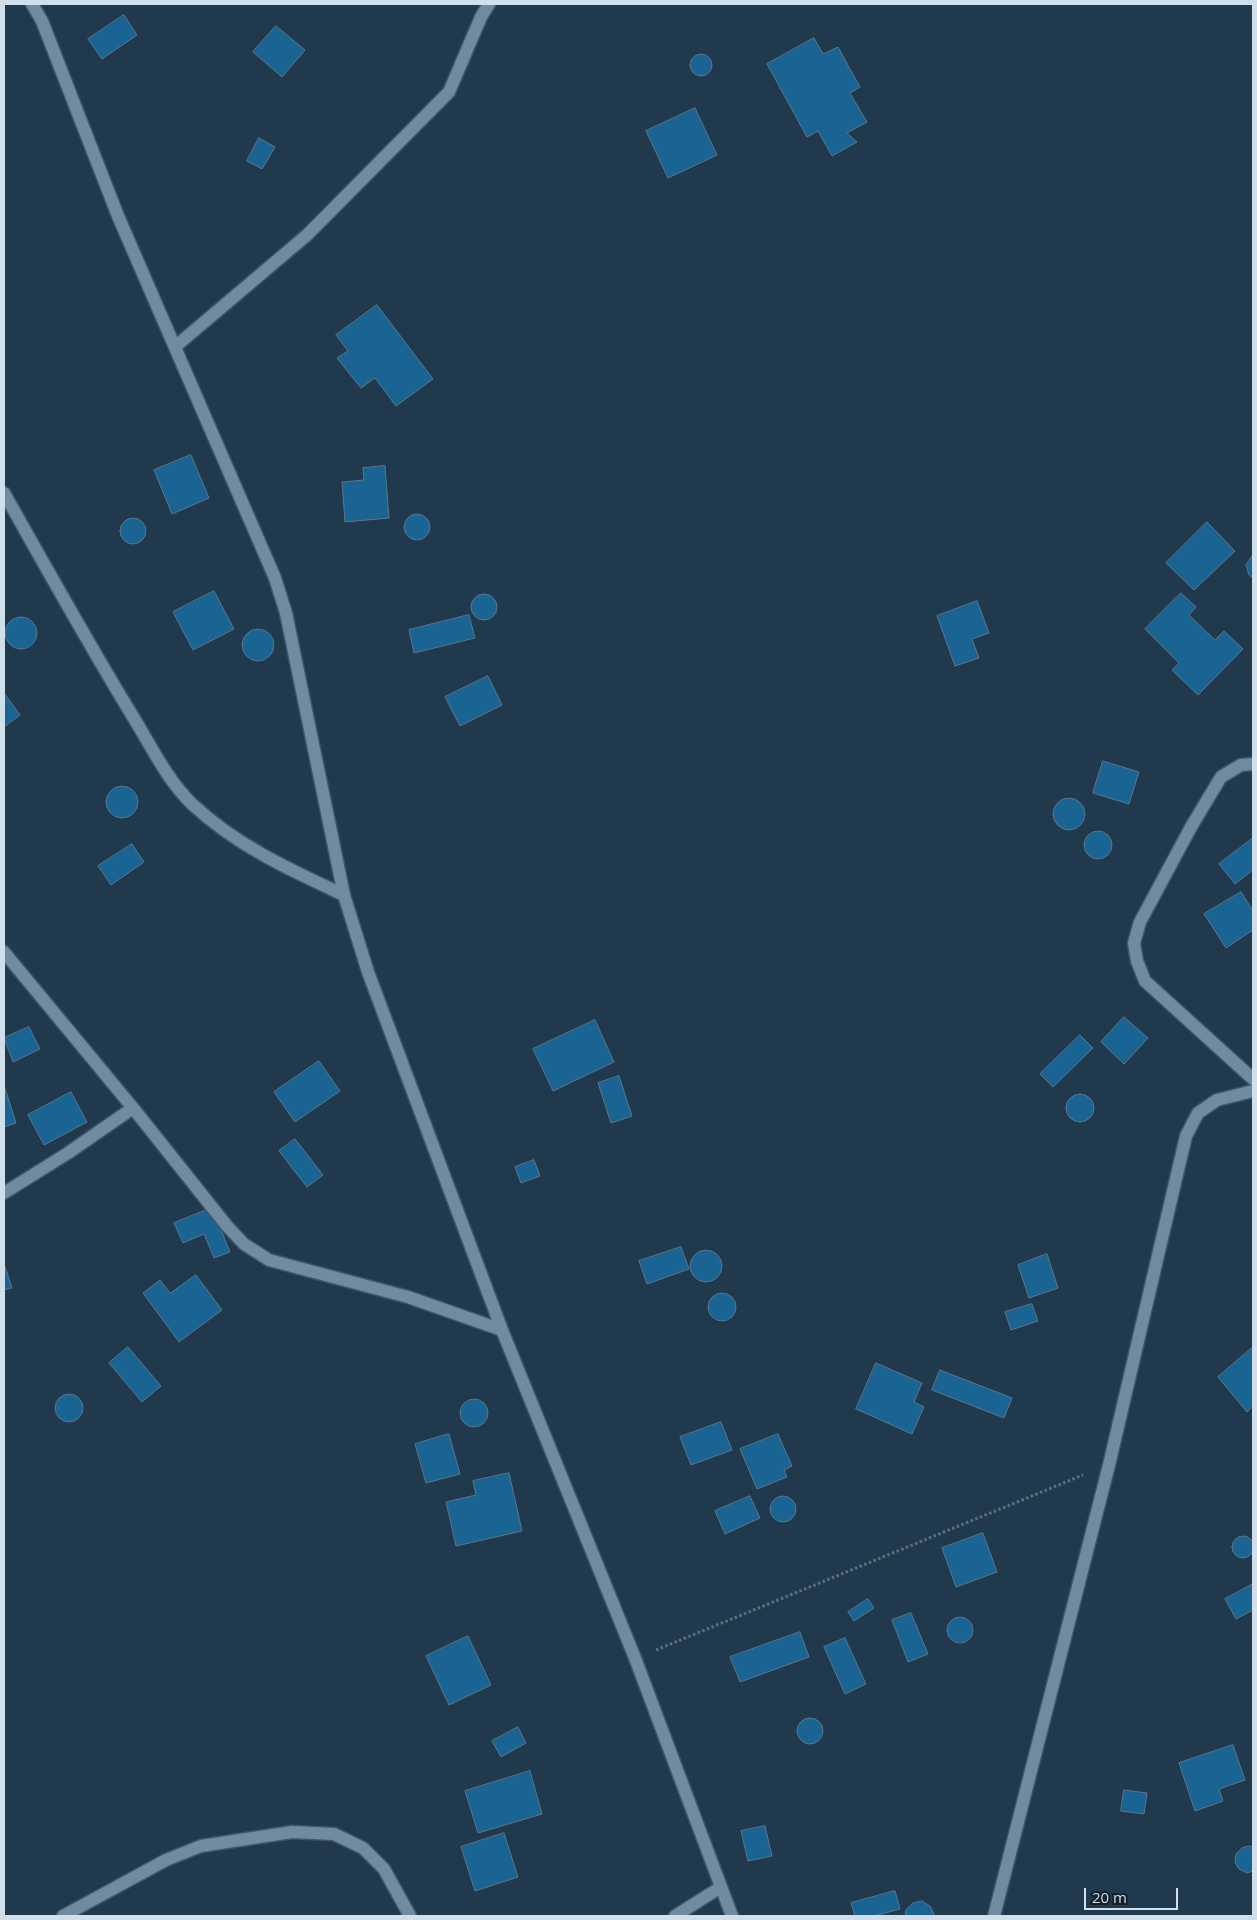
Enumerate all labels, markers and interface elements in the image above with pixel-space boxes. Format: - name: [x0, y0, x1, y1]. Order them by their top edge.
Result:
- scale bar: [1087, 1878, 1181, 1910]
- text: 20 m: [1092, 1887, 1127, 1907]

